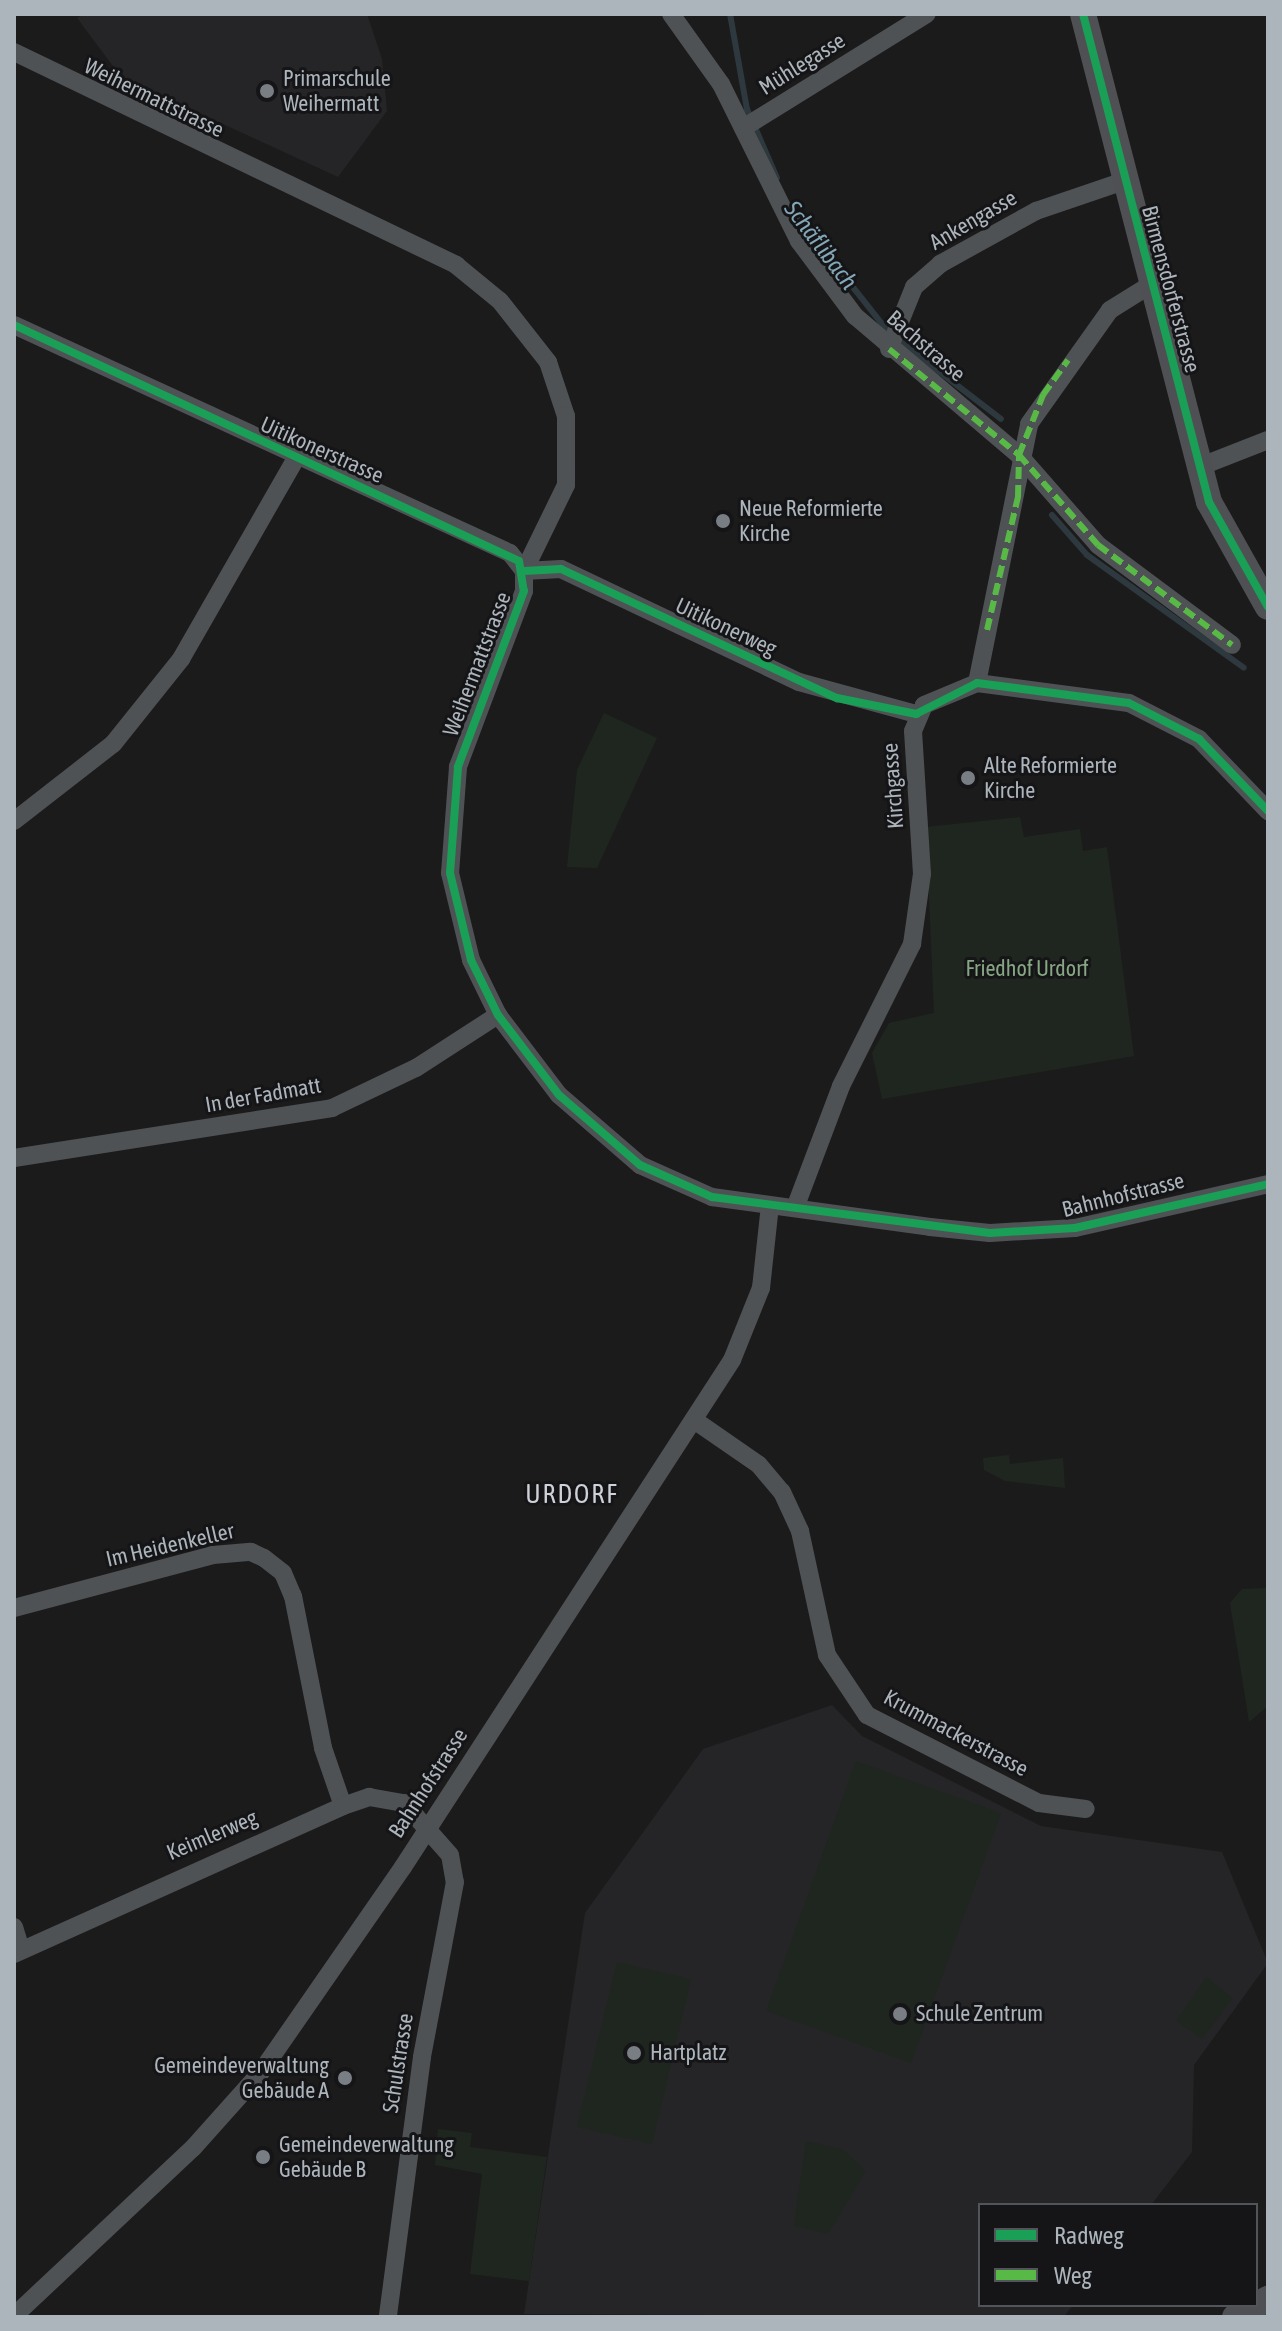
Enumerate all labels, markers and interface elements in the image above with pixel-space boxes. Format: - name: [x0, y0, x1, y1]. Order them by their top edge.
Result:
- street label: Mühlegasse: [754, 27, 850, 101]
- street label: Weihermattstrasse: [80, 53, 228, 143]
- place label: Primarschule Weihermatt: [283, 65, 391, 116]
- marker: Primarschule Weihermatt: [258, 82, 276, 100]
- street label: Ankengasse: [925, 185, 1021, 255]
- water label: Schäflibach: [778, 195, 864, 295]
- street label: Birmensdorferstrasse: [1136, 203, 1206, 375]
- street label: Bachstrasse: [881, 305, 971, 387]
- street label: Uitikonerstrasse: [256, 411, 388, 489]
- place label: Neue Reformierte Kirche: [739, 495, 883, 546]
- marker: Neue Reformierte Kirche: [714, 512, 732, 530]
- street label: Weihermattstrasse: [437, 588, 517, 740]
- street label: Uitikonerweg: [671, 592, 781, 662]
- street label: Kirchgasse: [877, 742, 909, 830]
- place label: Alte Reformierte Kirche: [984, 752, 1117, 804]
- marker: Alte Reformierte Kirche: [959, 769, 977, 787]
- park label: Friedhof Urdorf: [966, 956, 1088, 982]
- street label: In der Fadmatt: [203, 1072, 323, 1118]
- street label: Bahnhofstrasse: [1059, 1167, 1187, 1223]
- district label: URDORF: [525, 1479, 619, 1511]
- street label: Im Heidenkeller: [103, 1517, 237, 1573]
- street label: Krummackerstrasse: [879, 1684, 1033, 1782]
- street label: Bahnhofstrasse: [383, 1723, 473, 1843]
- street label: Keimlerweg: [163, 1804, 261, 1866]
- place label: Schule Zentrum: [916, 2001, 1043, 2027]
- marker: Schule Zentrum: [891, 2005, 909, 2023]
- street label: Schulstrasse: [377, 2011, 419, 2115]
- place label: Hartplatz: [650, 2040, 726, 2066]
- marker: Hartplatz: [625, 2044, 643, 2062]
- place label: Gemeindeverwaltung Gebäude A: [154, 2052, 329, 2104]
- marker: Gemeindeverwaltung Gebäude A: [336, 2069, 354, 2087]
- place label: Gemeindeverwaltung Gebäude B: [279, 2131, 454, 2182]
- marker: Gemeindeverwaltung Gebäude B: [254, 2148, 272, 2166]
- legend: [978, 2203, 1258, 2307]
- text: Radweg: [1054, 2222, 1124, 2249]
- text: Weg: [1054, 2262, 1092, 2289]

